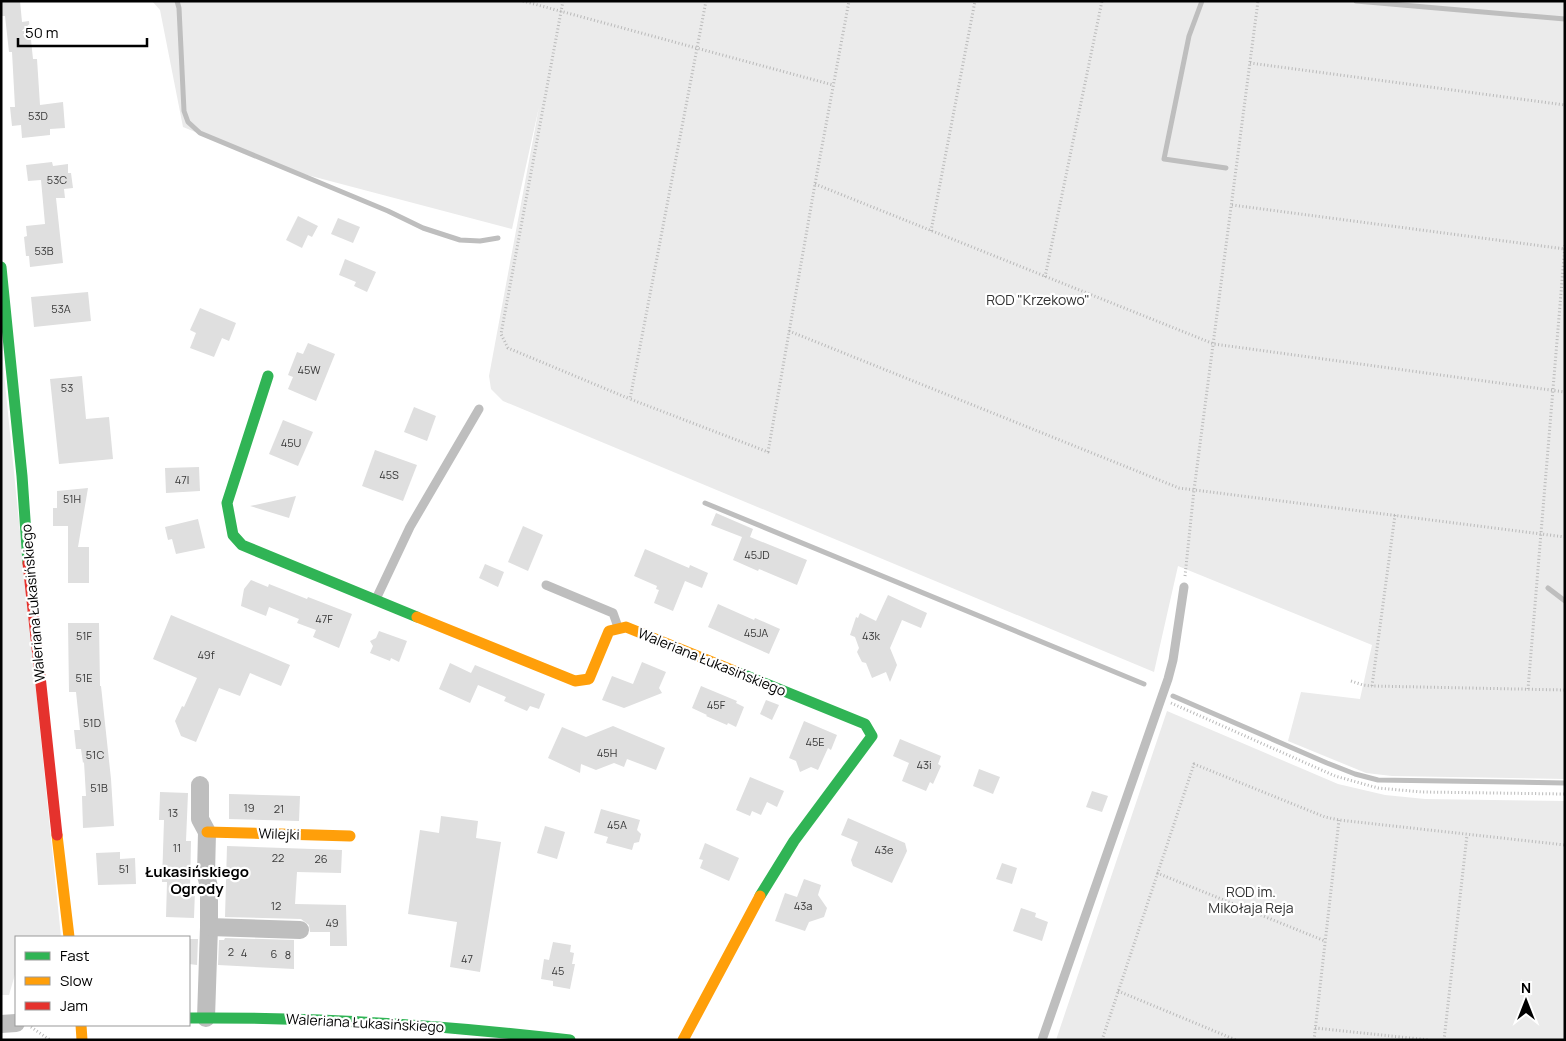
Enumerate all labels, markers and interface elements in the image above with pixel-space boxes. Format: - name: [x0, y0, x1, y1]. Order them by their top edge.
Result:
- scale bar: [18, 15, 146, 47]
- text: 50 m: [25, 22, 59, 43]
- house number: 53D: [28, 108, 48, 123]
- house number: 53C: [47, 172, 67, 187]
- house number: 53B: [34, 243, 54, 258]
- park label: ROD "Krzekowo": [986, 290, 1090, 309]
- house number: 53A: [51, 301, 71, 316]
- house number: 45W: [297, 362, 321, 377]
- house number: 53: [61, 380, 73, 395]
- house number: 45U: [281, 435, 301, 450]
- house number: 45S: [379, 467, 399, 482]
- house number: 47I: [175, 472, 189, 487]
- house number: 51H: [63, 491, 81, 506]
- street label: Waleriana Łukasińskiego: [16, 523, 49, 683]
- house number: 45JD: [744, 547, 770, 562]
- house number: 47F: [315, 611, 333, 626]
- street label: Waleriana Łukasińskiego: [635, 623, 789, 700]
- house number: 45JA: [744, 625, 768, 640]
- house number: 51F: [76, 628, 93, 643]
- house number: 43k: [862, 628, 881, 643]
- house number: 49f: [197, 647, 215, 662]
- house number: 51E: [76, 670, 92, 685]
- house number: 45F: [707, 697, 726, 712]
- house number: 51D: [83, 715, 101, 730]
- house number: 45E: [805, 734, 825, 749]
- house number: 45H: [597, 745, 617, 760]
- house number: 51C: [86, 747, 104, 762]
- house number: 43i: [916, 757, 932, 772]
- house number: 51B: [90, 780, 108, 795]
- house number: 19: [243, 800, 255, 815]
- house number: 21: [274, 801, 284, 816]
- house number: 13: [168, 805, 178, 820]
- house number: 45A: [607, 817, 627, 832]
- street label: Wilejki: [258, 823, 300, 844]
- house number: 11: [173, 840, 181, 855]
- house number: 43e: [875, 842, 894, 857]
- house number: 22: [272, 850, 284, 865]
- house number: 26: [314, 851, 328, 866]
- house number: 51: [119, 861, 129, 876]
- district label: Łukasińskiego Ogrody: [145, 861, 249, 899]
- park label: ROD im. Mikołaja Reja: [1208, 882, 1294, 917]
- house number: 12: [271, 898, 281, 913]
- house number: 43a: [794, 898, 812, 913]
- house number: 49: [325, 915, 339, 930]
- legend: [15, 936, 190, 1026]
- house number: 2: [228, 944, 234, 959]
- text: Fast: [60, 945, 89, 966]
- house number: 4: [241, 945, 247, 960]
- house number: 6: [271, 946, 278, 961]
- house number: 8: [285, 947, 291, 962]
- house number: 47: [461, 951, 473, 966]
- house number: 45: [552, 963, 564, 978]
- text: Slow: [60, 970, 93, 991]
- north arrow: [1501, 976, 1551, 1026]
- text: N: [1521, 978, 1531, 997]
- text: Jam: [60, 995, 88, 1016]
- street label: Waleriana Łukasińskiego: [286, 1009, 445, 1036]

